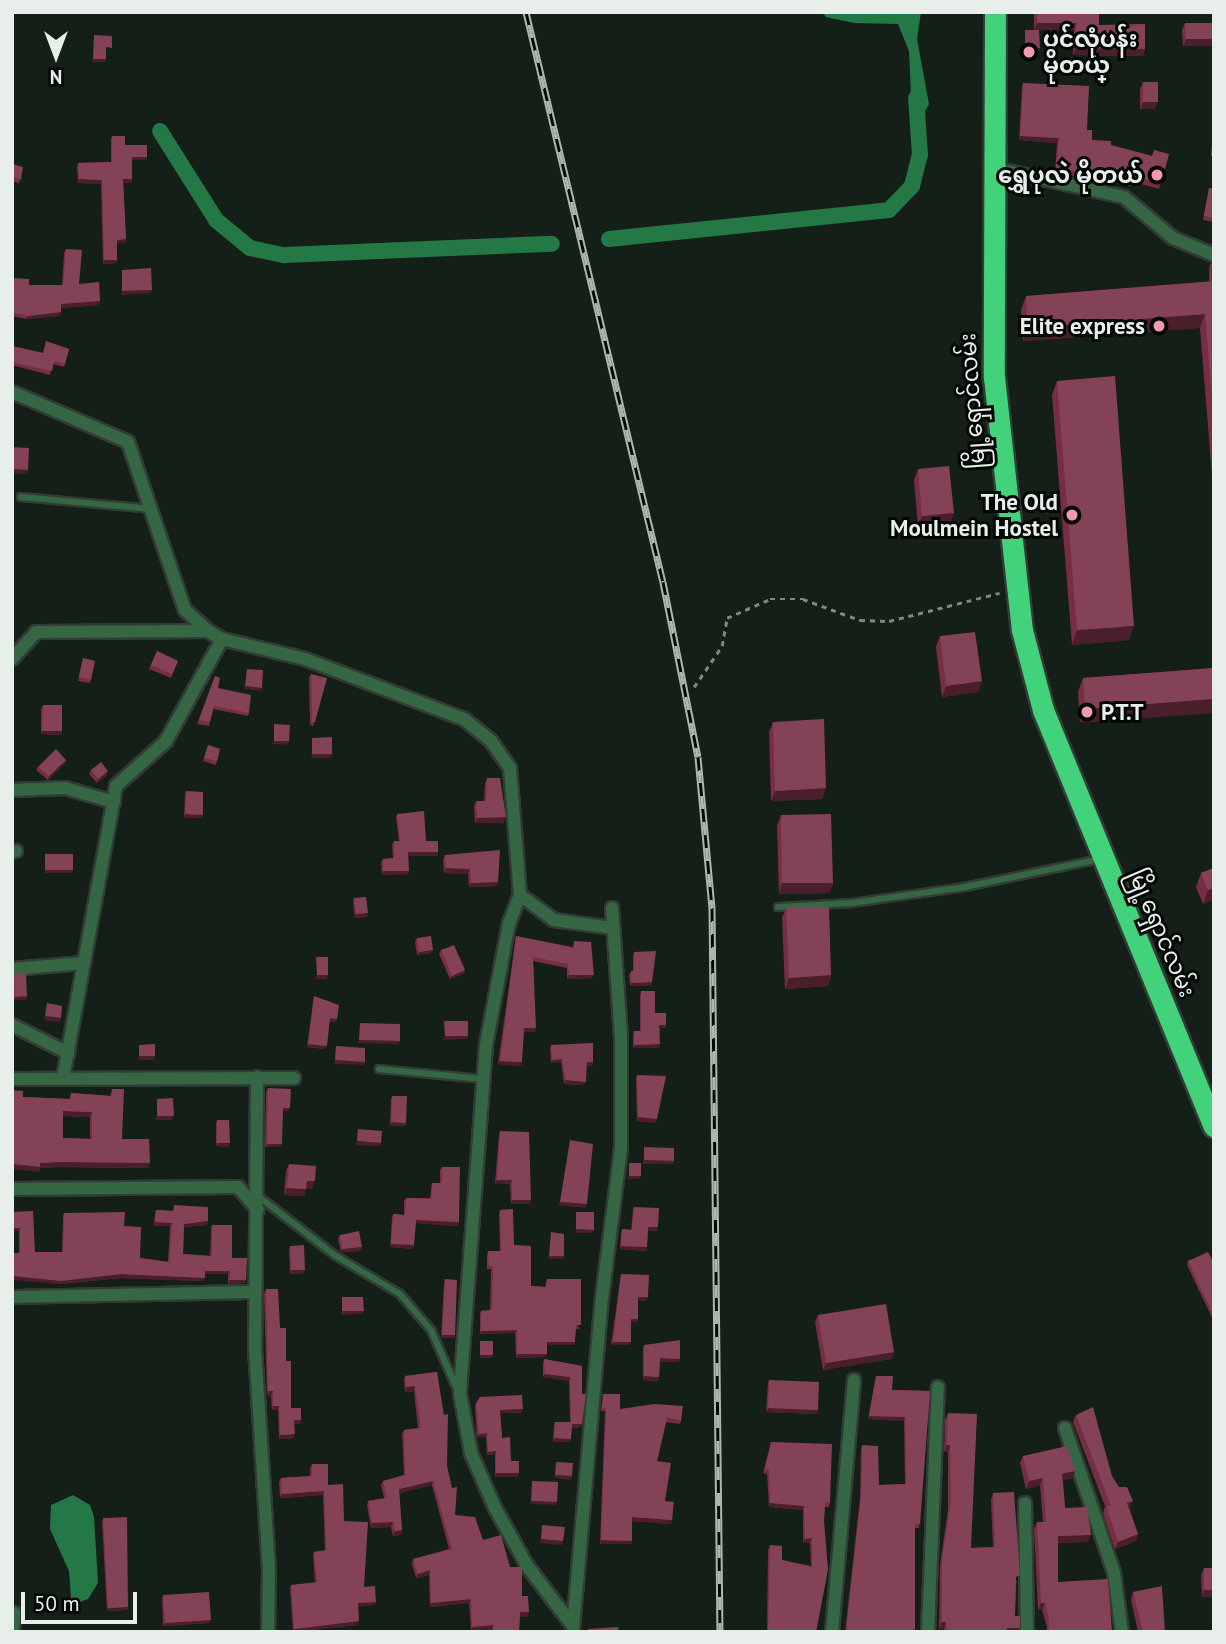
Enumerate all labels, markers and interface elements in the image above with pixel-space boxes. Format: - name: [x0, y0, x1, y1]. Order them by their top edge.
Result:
- north arrow: [21, 21, 91, 91]
- place label: ပင်လုံပန်း မိုတယ္: [1043, 25, 1138, 79]
- marker: ပင်လုံပန်း မိုတယ္: [1021, 44, 1037, 60]
- text: N: [50, 65, 62, 89]
- place label: ရွှေပုလဲ မိုတယ်: [998, 161, 1143, 189]
- marker: ရွှေပုလဲ မိုတယ်: [1149, 167, 1165, 183]
- place label: Elite express: [1020, 312, 1145, 340]
- marker: Elite express: [1151, 318, 1167, 334]
- street label: မြို့ရှောင်လမ်း: [953, 332, 991, 470]
- place label: The Old Moulmein Hostel: [890, 488, 1058, 542]
- marker: The Old Moulmein Hostel: [1064, 507, 1080, 523]
- place label: P.T.T: [1101, 698, 1144, 726]
- marker: P.T.T: [1079, 704, 1095, 720]
- street label: မြို့ရှောင်လမ်း: [1123, 865, 1201, 1001]
- scale bar: [24, 1578, 140, 1622]
- text: 50 m: [34, 1590, 80, 1617]

